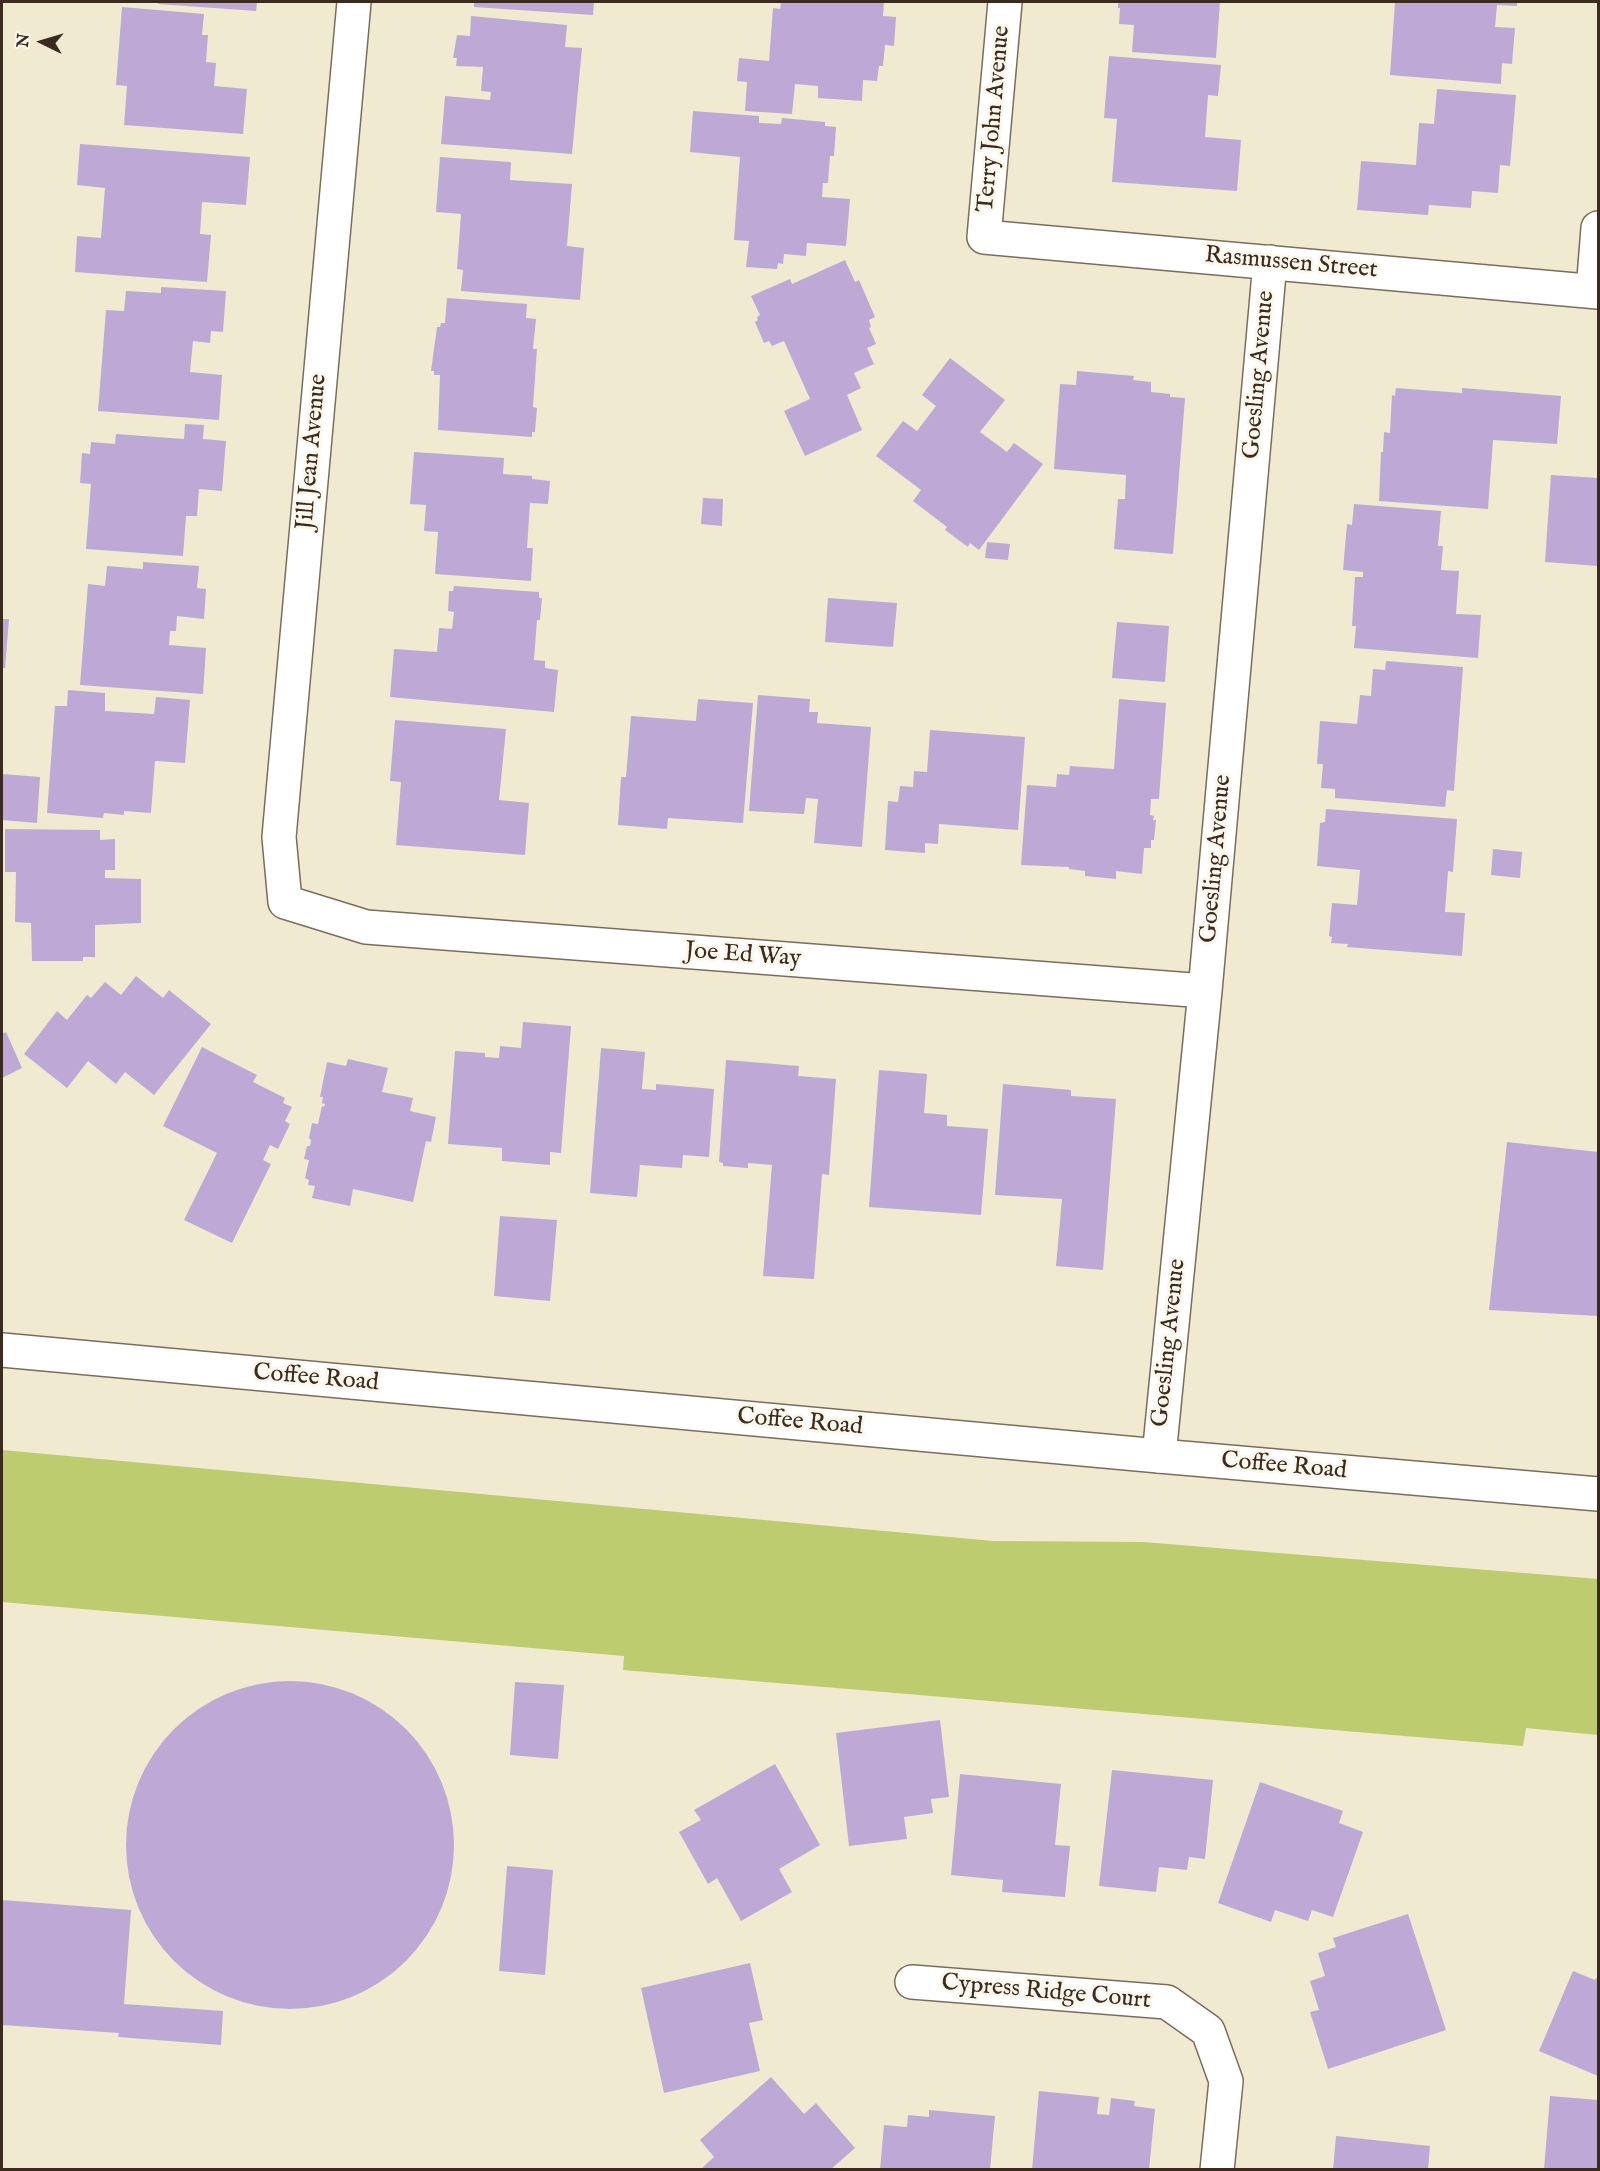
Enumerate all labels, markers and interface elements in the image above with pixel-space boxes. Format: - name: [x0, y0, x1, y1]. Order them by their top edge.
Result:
- north arrow: [12, 12, 72, 72]
- street label: Terry John Avenue: [972, 25, 1018, 213]
- text: N: [14, 33, 35, 48]
- street label: Rasmussen Street: [1203, 242, 1379, 286]
- street label: Goesling Avenue: [1238, 290, 1282, 460]
- street label: Jill Jean Avenue: [292, 373, 334, 531]
- street label: Goesling Avenue: [1195, 774, 1239, 944]
- street label: Joe Ed Way: [684, 938, 802, 974]
- street label: Goesling Avenue: [1147, 1258, 1193, 1428]
- street label: Coffee Road: [252, 1359, 380, 1399]
- street label: Coffee Road: [736, 1403, 864, 1443]
- street label: Coffee Road: [1220, 1447, 1348, 1487]
- street label: Cypress Ridge Court: [940, 1970, 1152, 2016]

